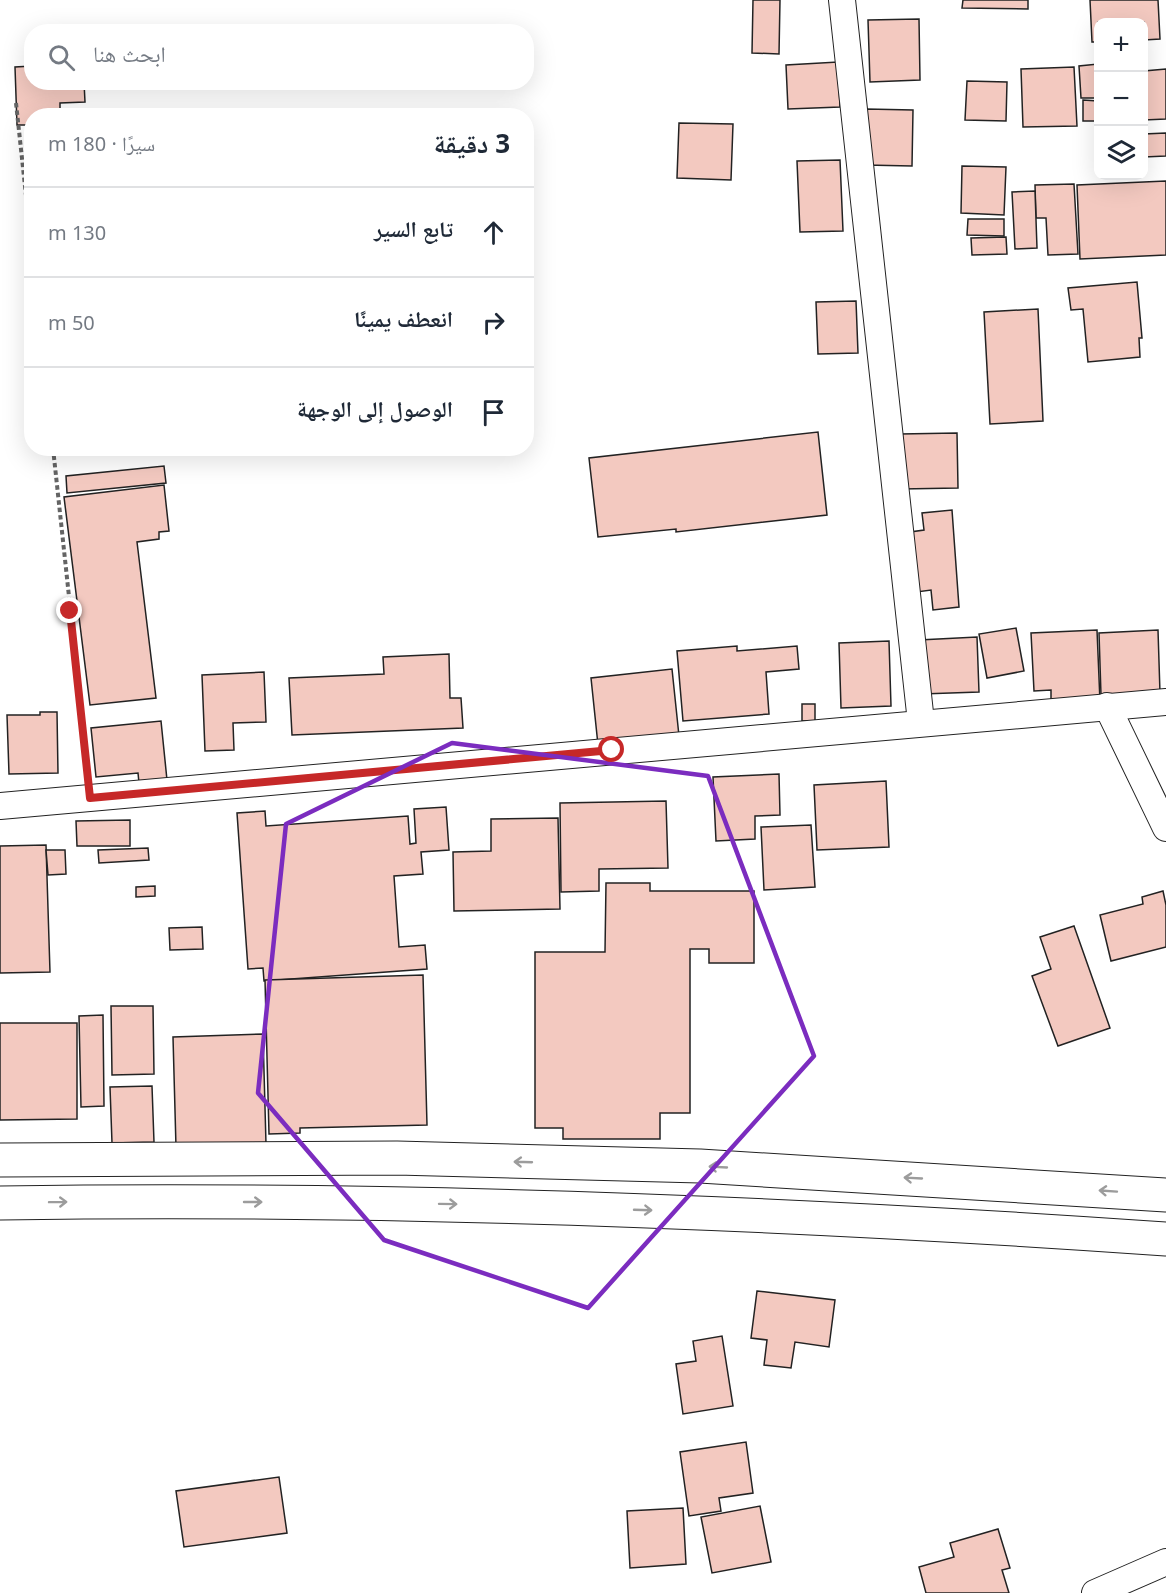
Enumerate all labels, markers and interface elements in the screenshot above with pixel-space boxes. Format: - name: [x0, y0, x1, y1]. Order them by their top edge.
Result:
- map controls: [1094, 18, 1148, 180]
- button: +: [1094, 18, 1148, 72]
- search box: [24, 24, 534, 90]
- text: ابحث هنا: [93, 38, 166, 68]
- icon: search: [45, 41, 78, 74]
- button: −: [1094, 72, 1148, 126]
- text: 3 دقيقة: [434, 125, 510, 161]
- button: layers: [1094, 126, 1148, 180]
- text: سيرًا · 180 m: [48, 130, 155, 157]
- text: تابع السير: [374, 213, 453, 243]
- icon: ahead: [477, 216, 510, 249]
- text: 130 m: [48, 219, 106, 246]
- text: انعطف يمينًا: [354, 303, 453, 333]
- icon: right: [477, 306, 510, 339]
- text: 50 m: [48, 309, 95, 336]
- text: الوصول إلى الوجهة: [297, 393, 453, 423]
- icon: arrive: [477, 396, 510, 429]
- route end: [56, 597, 82, 623]
- route start: [598, 736, 624, 762]
- one-way arrow: [514, 1156, 534, 1167]
- one-way arrow: [709, 1162, 729, 1173]
- one-way arrow: [904, 1173, 924, 1184]
- one-way arrow: [1098, 1185, 1118, 1196]
- one-way arrow: [48, 1196, 68, 1208]
- one-way arrow: [243, 1196, 263, 1208]
- one-way arrow: [438, 1198, 458, 1210]
- one-way arrow: [633, 1204, 653, 1215]

